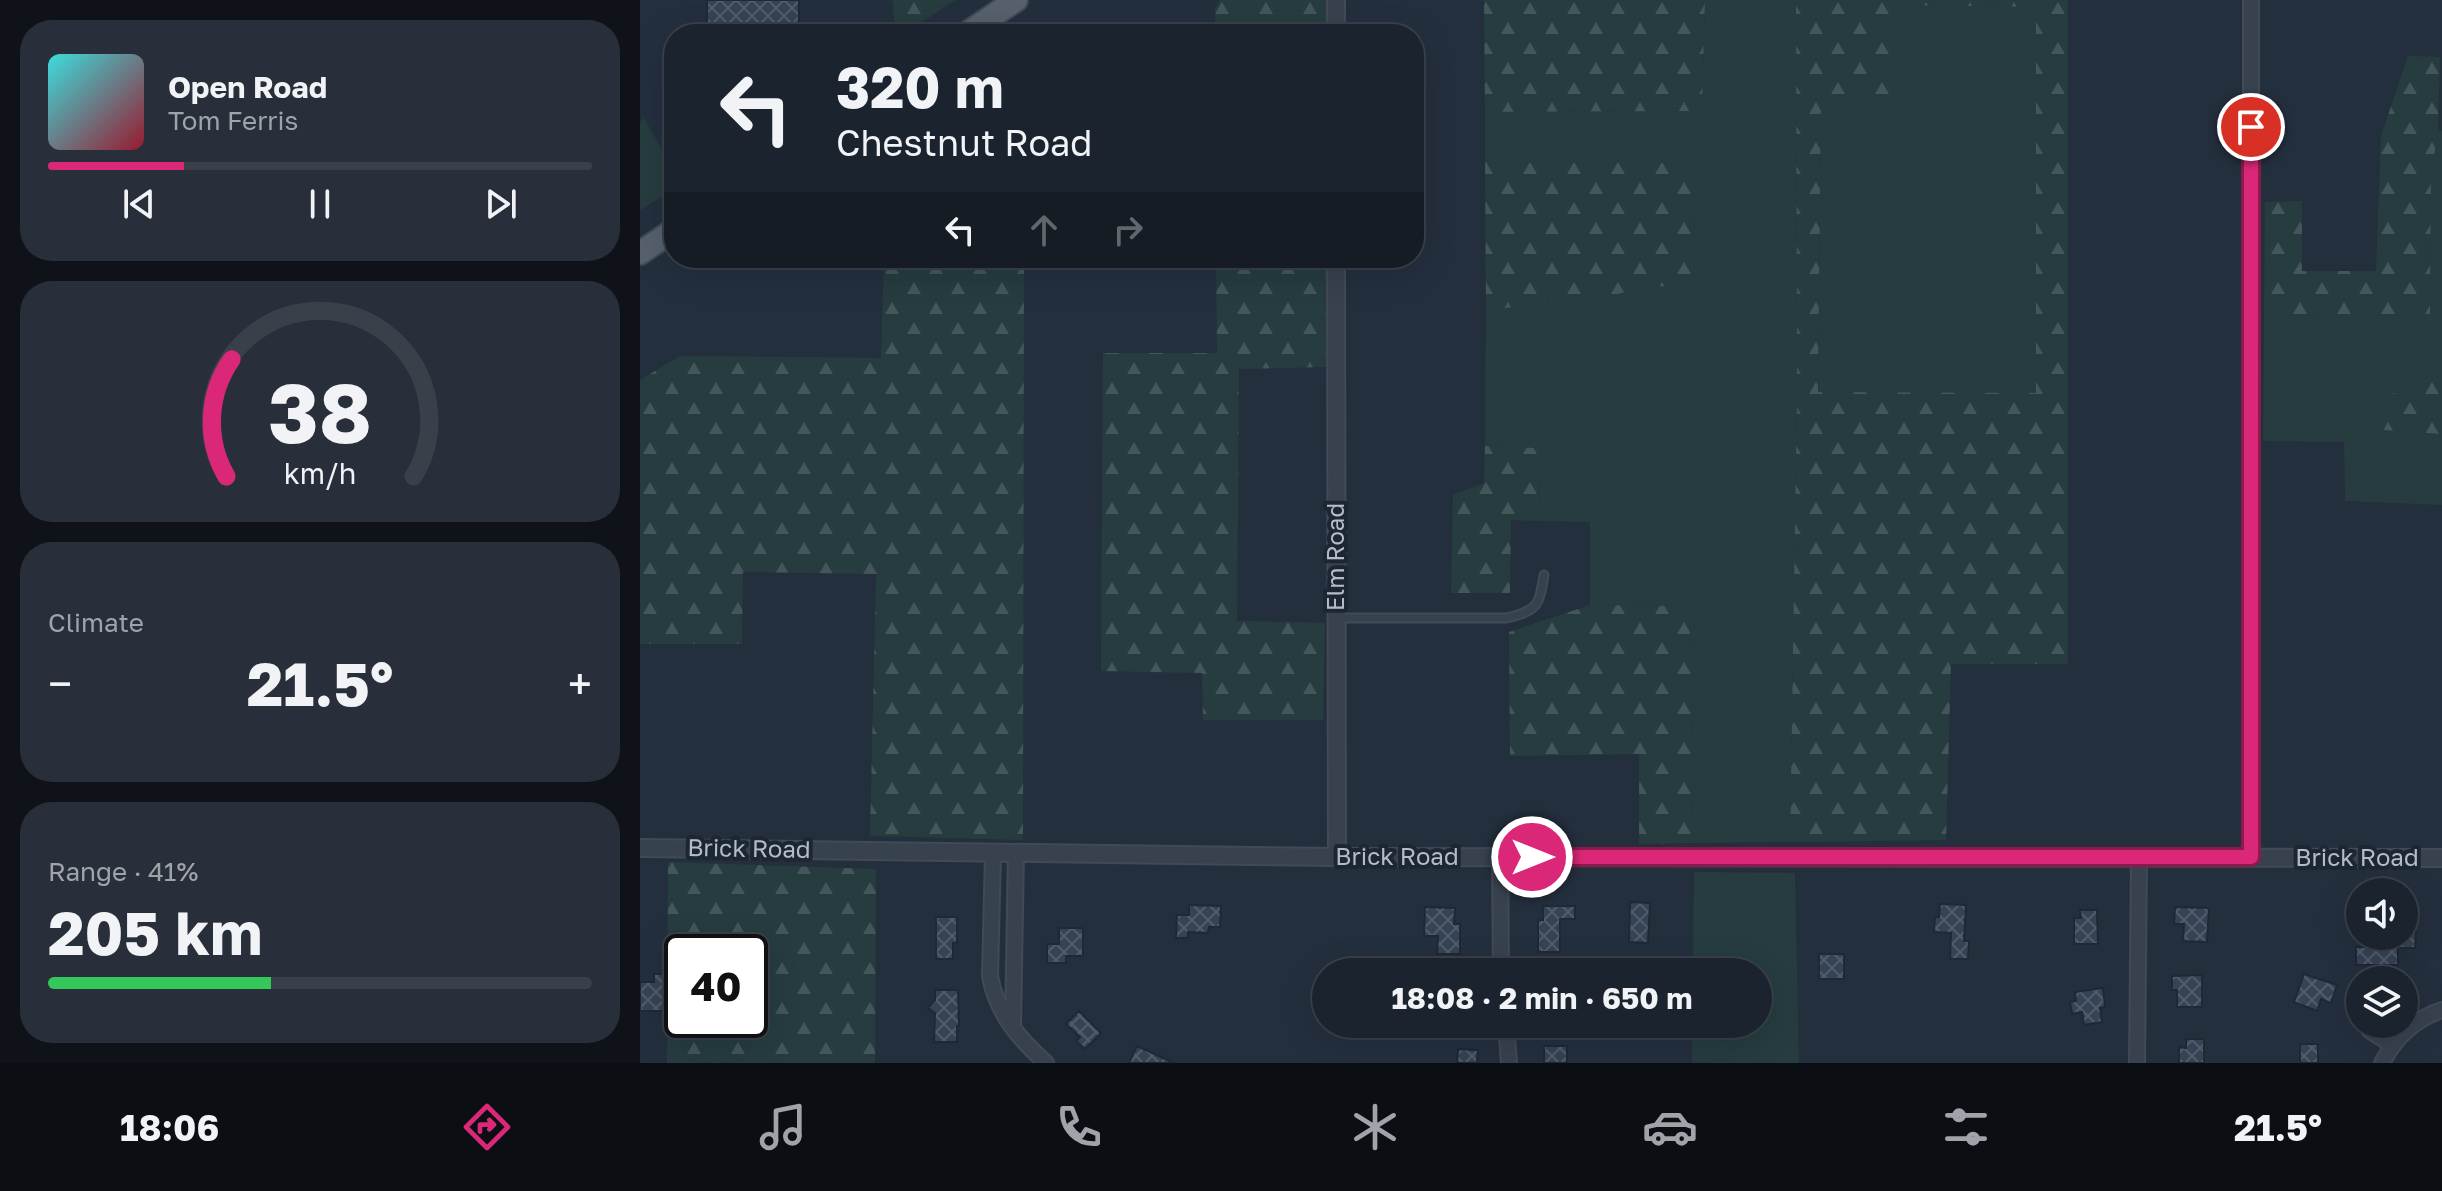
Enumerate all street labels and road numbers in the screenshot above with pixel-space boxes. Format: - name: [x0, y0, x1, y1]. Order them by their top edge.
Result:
- street label: Elm Road: [1320, 503, 1349, 611]
- street label: Brick Road: [687, 832, 811, 863]
- street label: Brick Road: [1335, 841, 1459, 870]
- street label: Brick Road: [2295, 842, 2419, 871]

